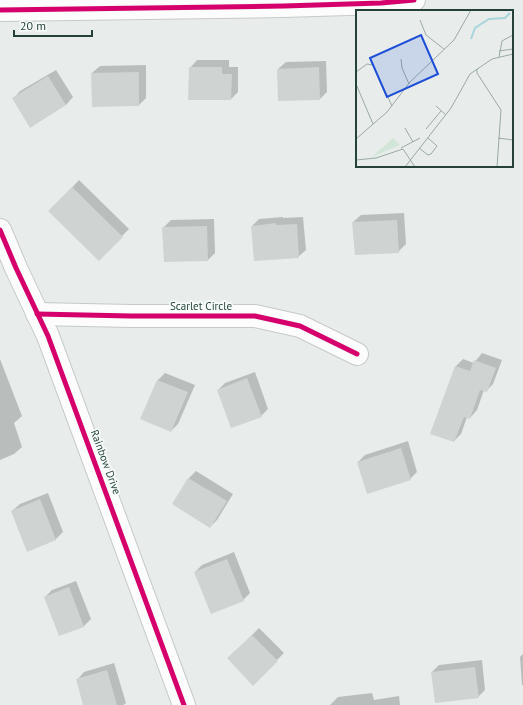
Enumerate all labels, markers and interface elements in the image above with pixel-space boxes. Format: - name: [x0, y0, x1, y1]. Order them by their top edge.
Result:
- inset map: [356, 10, 513, 167]
- scale bar: [14, 12, 92, 38]
- text: 20 m: [20, 18, 46, 33]
- street label: Scarlet Circle: [170, 299, 233, 313]
- street label: Rainbow Drive: [88, 428, 124, 497]

